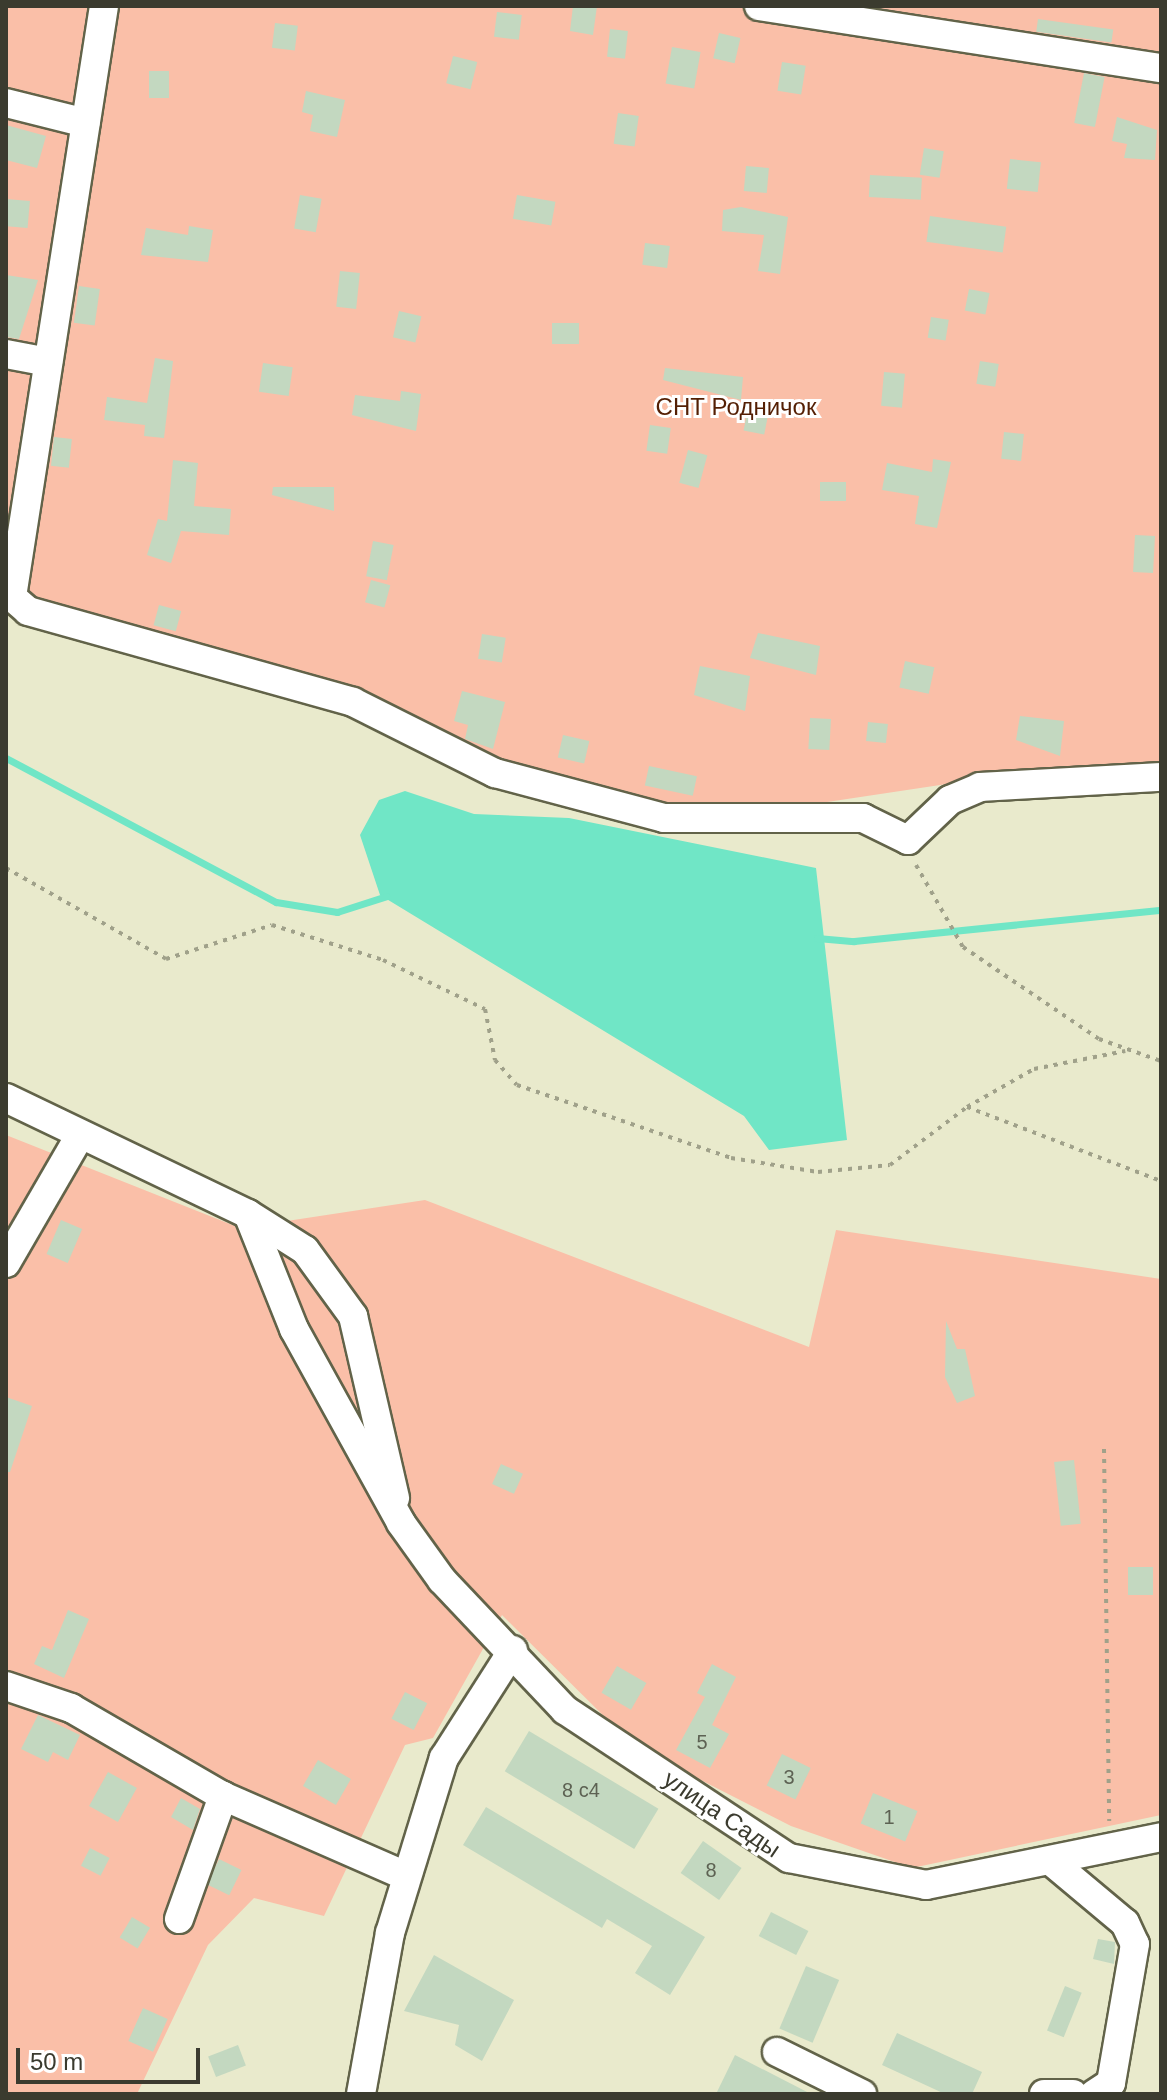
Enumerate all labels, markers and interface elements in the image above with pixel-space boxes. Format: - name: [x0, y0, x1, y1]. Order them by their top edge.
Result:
- park label: СНТ Родничок: [656, 393, 816, 421]
- house number: 5: [696, 1730, 708, 1754]
- street label: улица Сады: [658, 1764, 786, 1864]
- house number: 3: [783, 1765, 795, 1789]
- house number: 8 с4: [562, 1778, 600, 1802]
- house number: 1: [883, 1805, 895, 1829]
- house number: 8: [705, 1858, 717, 1882]
- scale bar: [20, 2032, 204, 2082]
- text: 50 m: [30, 2048, 83, 2075]

